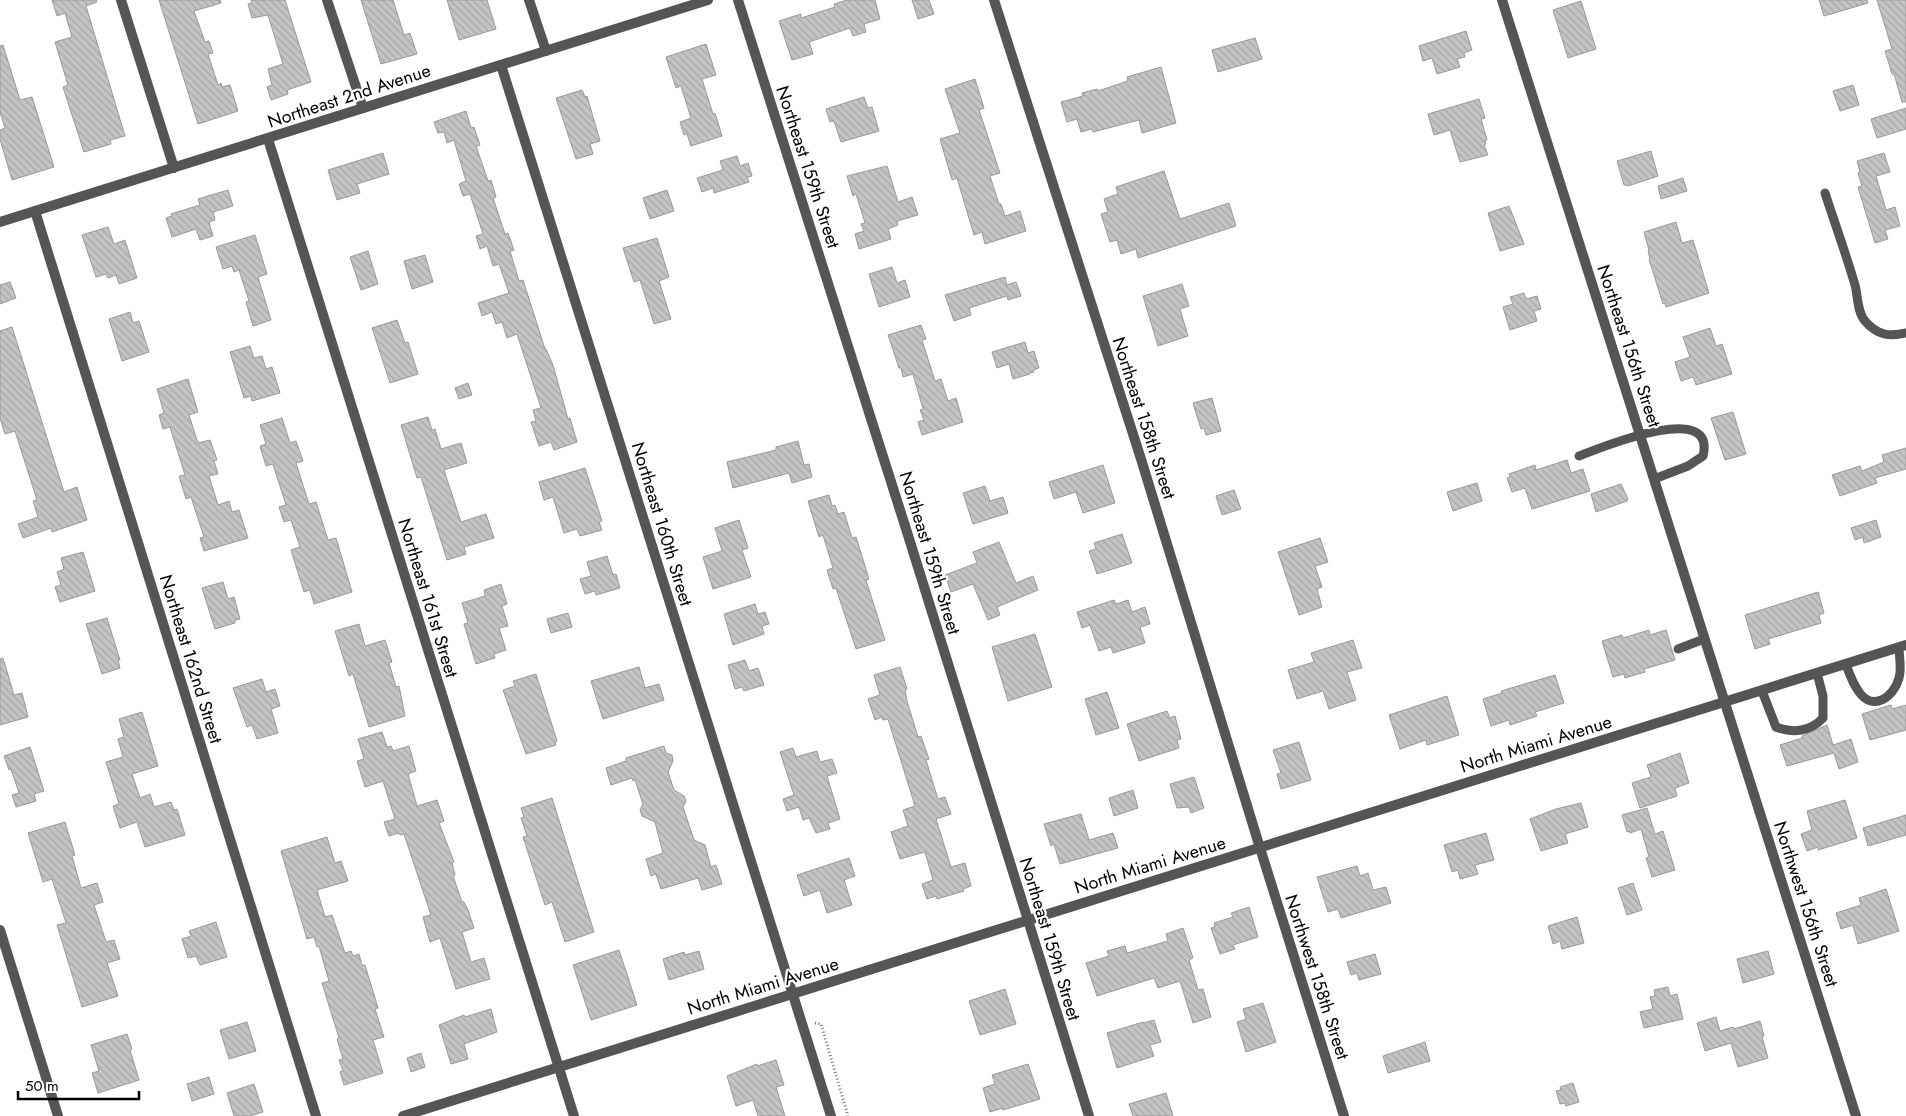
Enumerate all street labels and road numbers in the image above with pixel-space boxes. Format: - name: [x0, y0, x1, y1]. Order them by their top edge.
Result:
- street label: Northeast 2nd Avenue: [264, 57, 434, 135]
- street label: Northeast 159th Street: [769, 82, 847, 252]
- street label: Northeast 156th Street: [1590, 261, 1668, 431]
- street label: Northeast 158th Street: [1106, 334, 1183, 503]
- street label: Northeast 160th Street: [625, 439, 699, 610]
- street label: Northeast 159th Street: [893, 468, 967, 638]
- street label: Northeast 161st Street: [391, 515, 465, 681]
- street label: Northeast 162nd Street: [153, 571, 229, 747]
- street label: North Miami Avenue: [1457, 709, 1615, 779]
- street label: Northwest 156th Street: [1767, 818, 1845, 991]
- street label: North Miami Avenue: [1071, 830, 1229, 900]
- street label: Northeast 159th Street: [1013, 854, 1087, 1024]
- street label: Northwest 158th Street: [1278, 891, 1356, 1063]
- street label: North Miami Avenue: [684, 951, 842, 1021]

